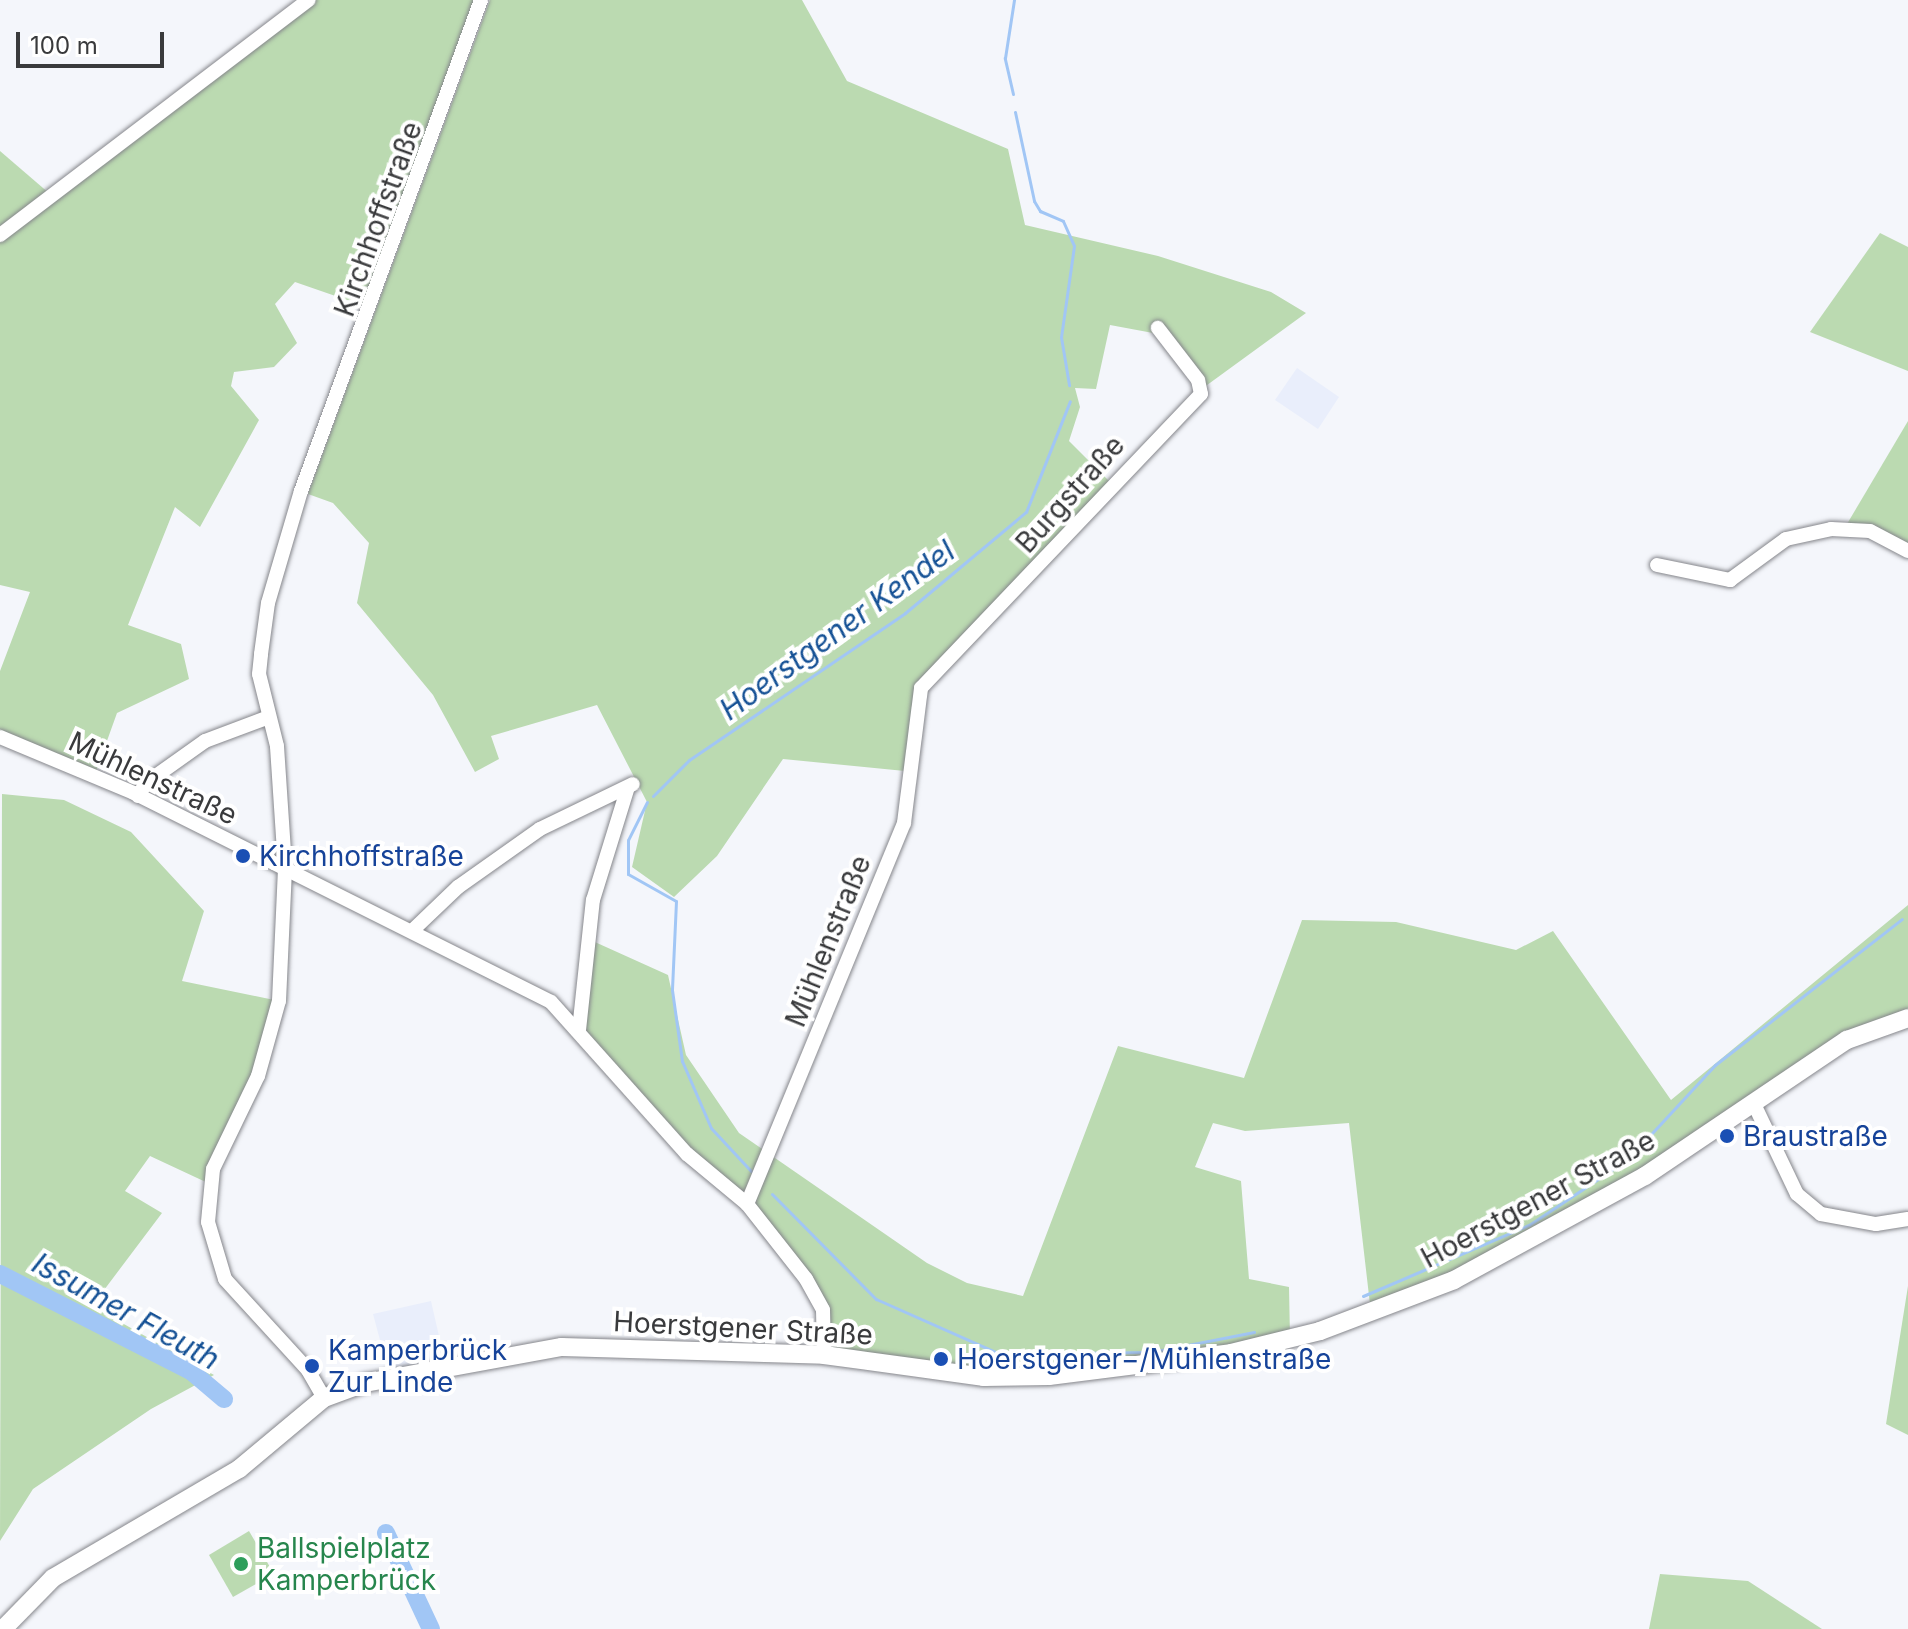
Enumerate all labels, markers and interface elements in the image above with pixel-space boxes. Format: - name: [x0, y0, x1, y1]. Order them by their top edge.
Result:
- scale bar: [20, 16, 168, 66]
- text: 100 m: [30, 31, 98, 60]
- street label: Kirchhoffstraße: [327, 117, 429, 321]
- street label: Burgstraße: [1009, 429, 1131, 559]
- water label: Hoerstgener Kendel: [713, 533, 961, 727]
- street label: Mühlenstraße: [64, 724, 242, 832]
- place label: Kirchhoffstraße: [259, 839, 464, 873]
- marker: Kirchhoffstraße: [234, 847, 252, 865]
- street label: Mühlenstraße: [778, 850, 878, 1032]
- place label: Braustraße: [1743, 1119, 1888, 1153]
- street label: Hoerstgener Straße: [1415, 1123, 1661, 1275]
- marker: Braustraße: [1718, 1127, 1736, 1145]
- water label: Issumer Fleuth: [26, 1245, 226, 1377]
- street label: Hoerstgener Straße: [612, 1304, 874, 1352]
- place label: Kamperbrück Zur Linde: [328, 1333, 507, 1399]
- place label: Hoerstgener−/Mühlenstraße: [957, 1342, 1331, 1376]
- marker: Hoerstgener−/Mühlenstraße: [932, 1350, 950, 1368]
- marker: Kamperbrück Zur Linde: [303, 1357, 321, 1375]
- place label: Ballspielplatz Kamperbrück: [257, 1531, 436, 1597]
- marker: Ballspielplatz Kamperbrück: [232, 1555, 250, 1573]

